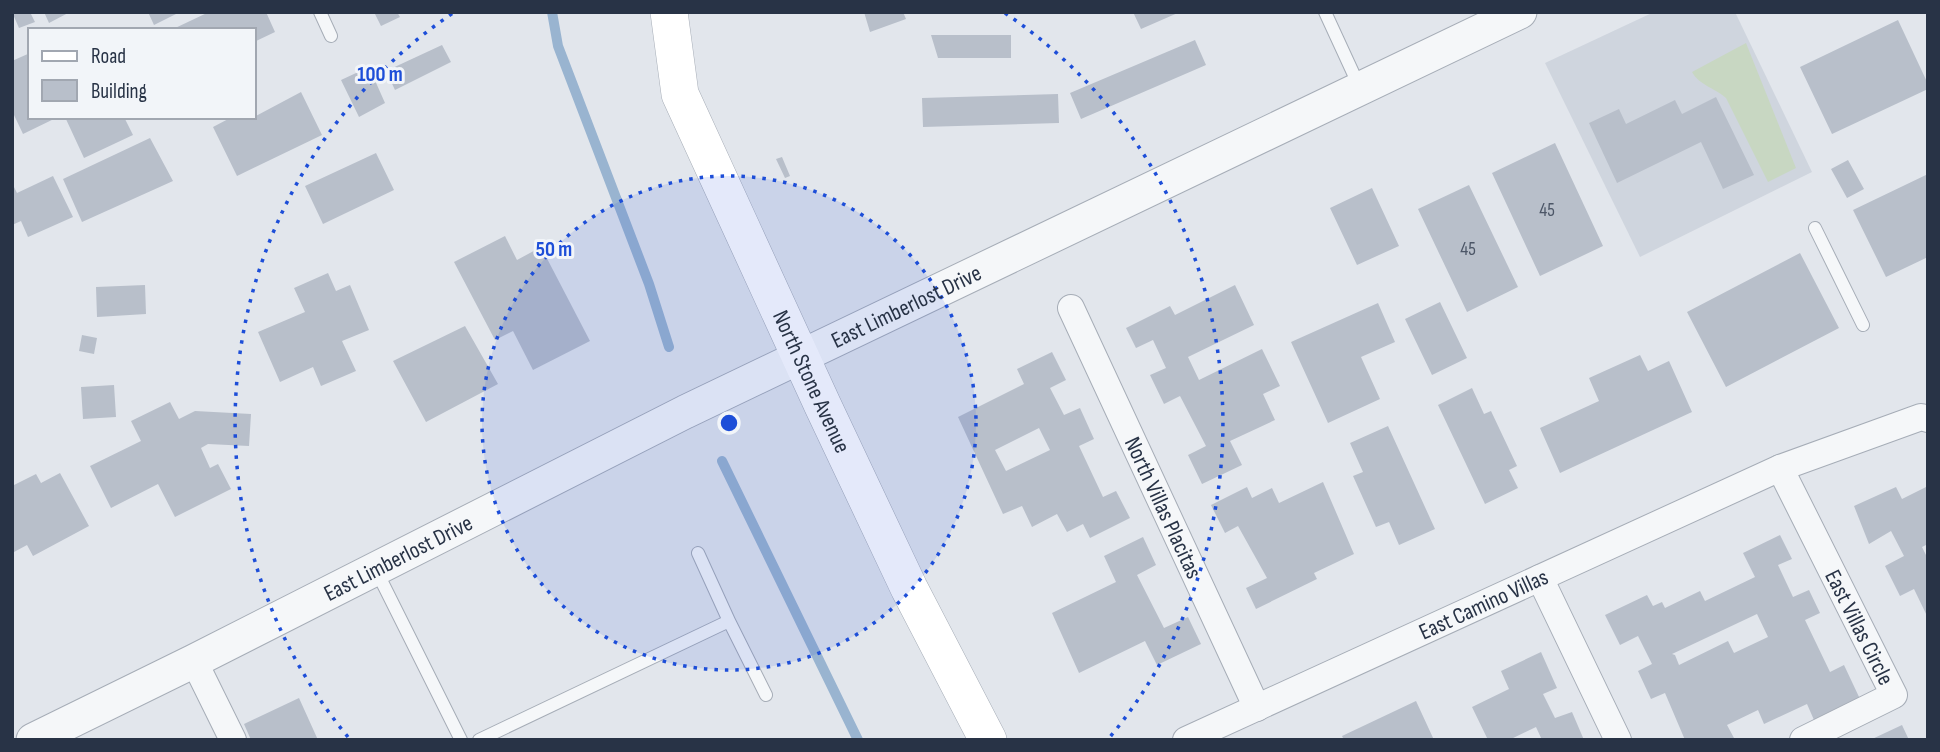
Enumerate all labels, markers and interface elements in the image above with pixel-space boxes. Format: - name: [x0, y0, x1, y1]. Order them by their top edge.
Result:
- legend: [28, 28, 256, 119]
- text: Road: [91, 44, 126, 69]
- text: 100 m: [357, 62, 403, 87]
- text: Building: [91, 79, 147, 104]
- house number: 45: [1539, 199, 1555, 222]
- text: 50 m: [536, 237, 572, 262]
- house number: 45: [1460, 238, 1476, 261]
- street label: East Limberlost Drive: [827, 259, 986, 355]
- street label: North Stone Avenue: [766, 306, 856, 458]
- centre of rings: [717, 411, 741, 435]
- street label: North Villas Placitas: [1118, 433, 1208, 583]
- street label: East Limberlost Drive: [319, 509, 477, 608]
- street label: East Camino Villas: [1415, 563, 1553, 646]
- street label: East Villas Circle: [1818, 565, 1900, 690]

